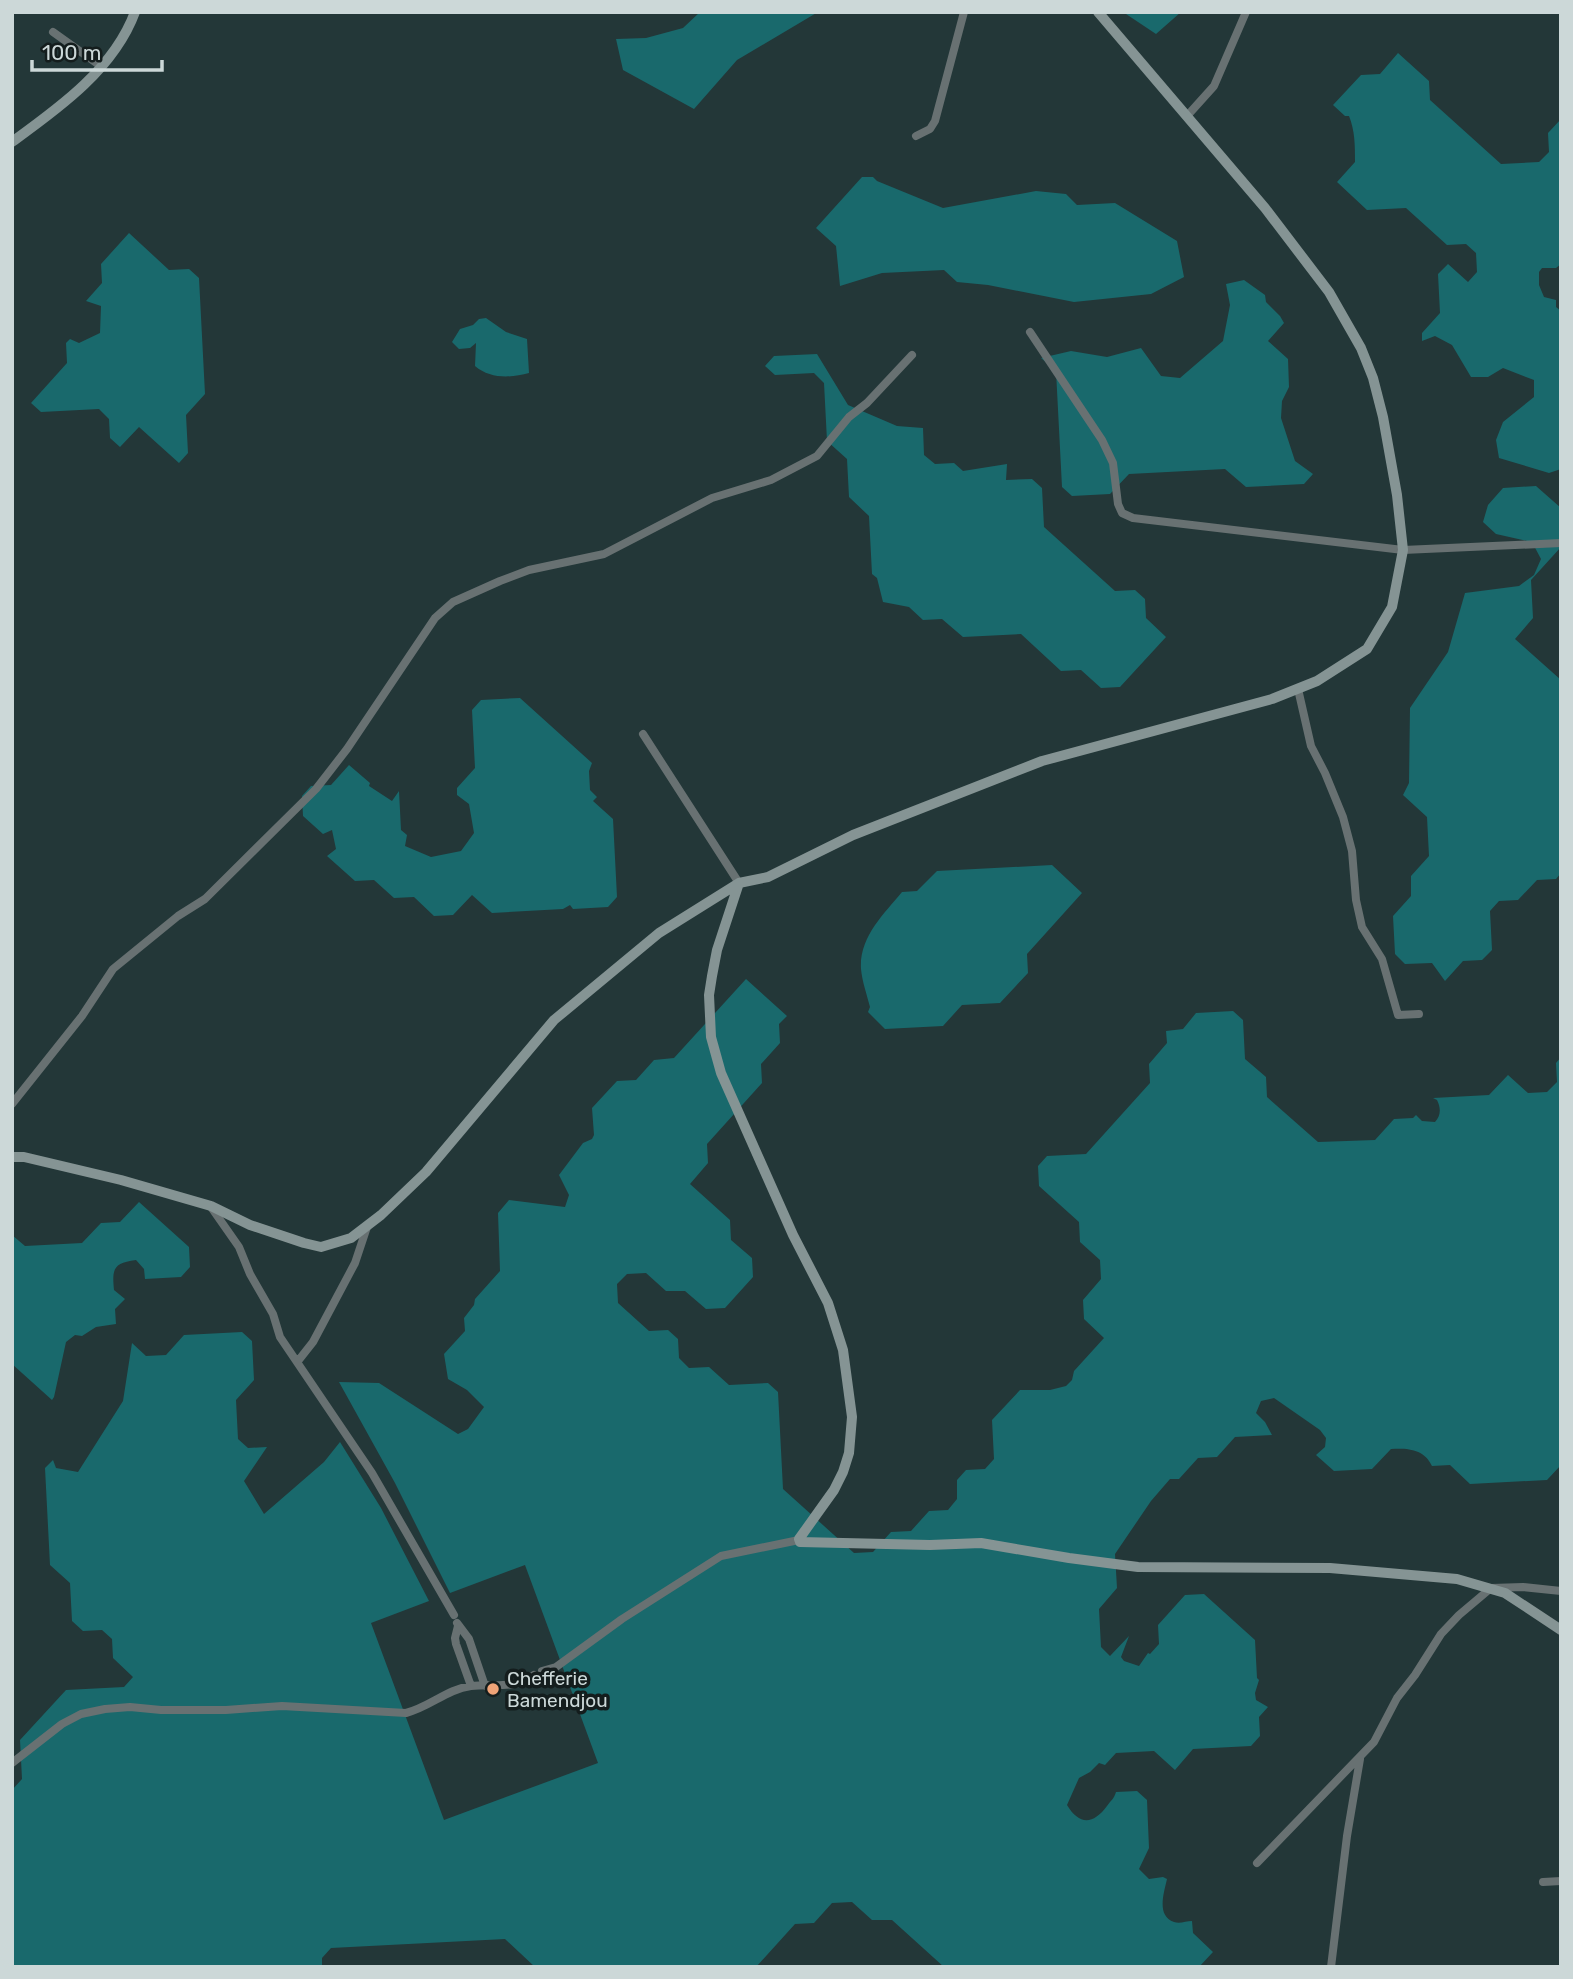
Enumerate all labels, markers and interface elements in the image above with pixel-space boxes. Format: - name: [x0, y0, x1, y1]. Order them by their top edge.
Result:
- scale bar: [32, 28, 161, 72]
- text: 100 m: [42, 40, 101, 65]
- place label: Chefferie Bamendjou: [507, 1667, 608, 1712]
- marker: Chefferie Bamendjou: [485, 1681, 501, 1697]

